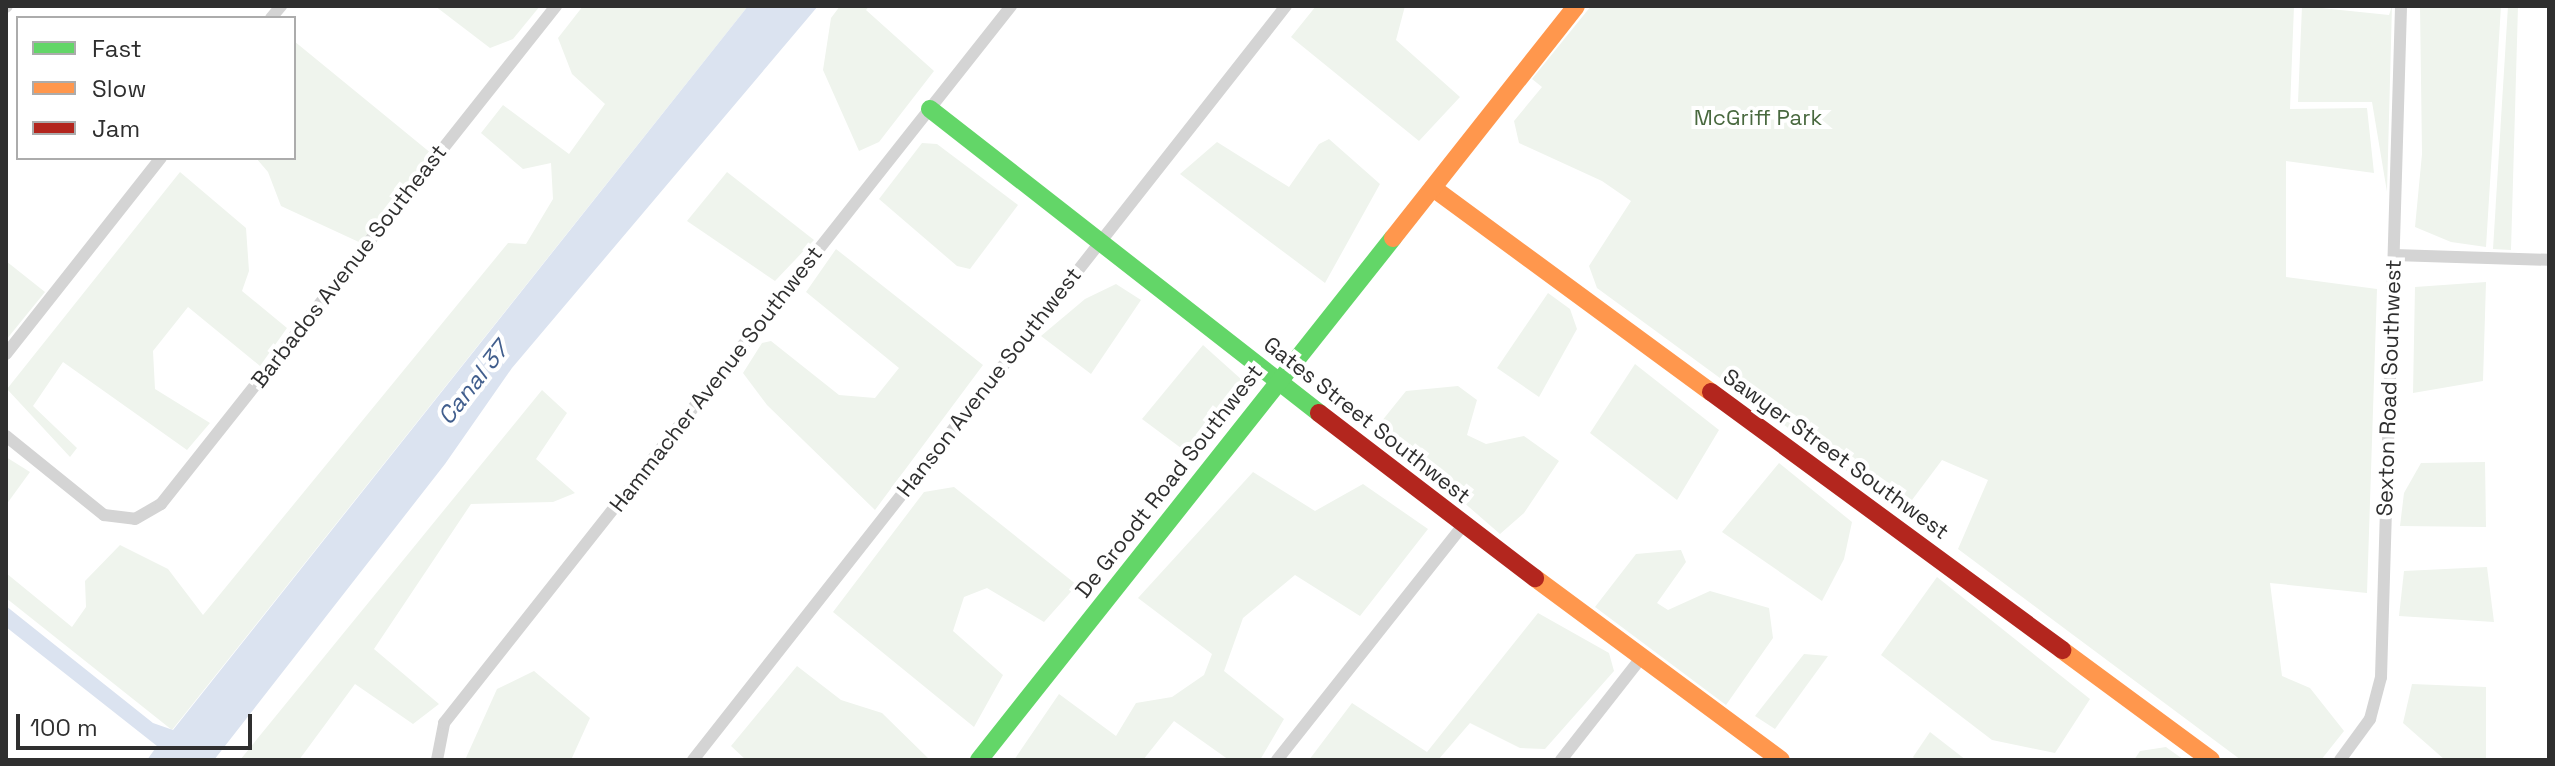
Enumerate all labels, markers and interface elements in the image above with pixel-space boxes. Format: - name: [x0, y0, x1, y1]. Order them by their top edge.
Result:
- legend: [16, 16, 296, 160]
- text: Fast: [92, 33, 142, 64]
- text: Slow: [92, 73, 146, 104]
- park label: McGriff Park: [1694, 105, 1822, 131]
- text: Jam: [92, 113, 140, 144]
- street label: Barbados Avenue Southeast: [246, 139, 452, 393]
- street label: Hammacher Avenue Southwest: [604, 241, 828, 517]
- street label: Sexton Road Southwest: [2371, 259, 2407, 517]
- street label: Hanson Avenue Southwest: [891, 262, 1087, 502]
- street label: Gates Street Southwest: [1258, 331, 1476, 509]
- water label: Canal 37: [432, 336, 514, 430]
- street label: De Groodt Road Southwest: [1070, 359, 1268, 603]
- street label: Sawyer Street Southwest: [1718, 363, 1954, 545]
- scale bar: [20, 698, 256, 748]
- text: 100 m: [30, 712, 98, 743]

